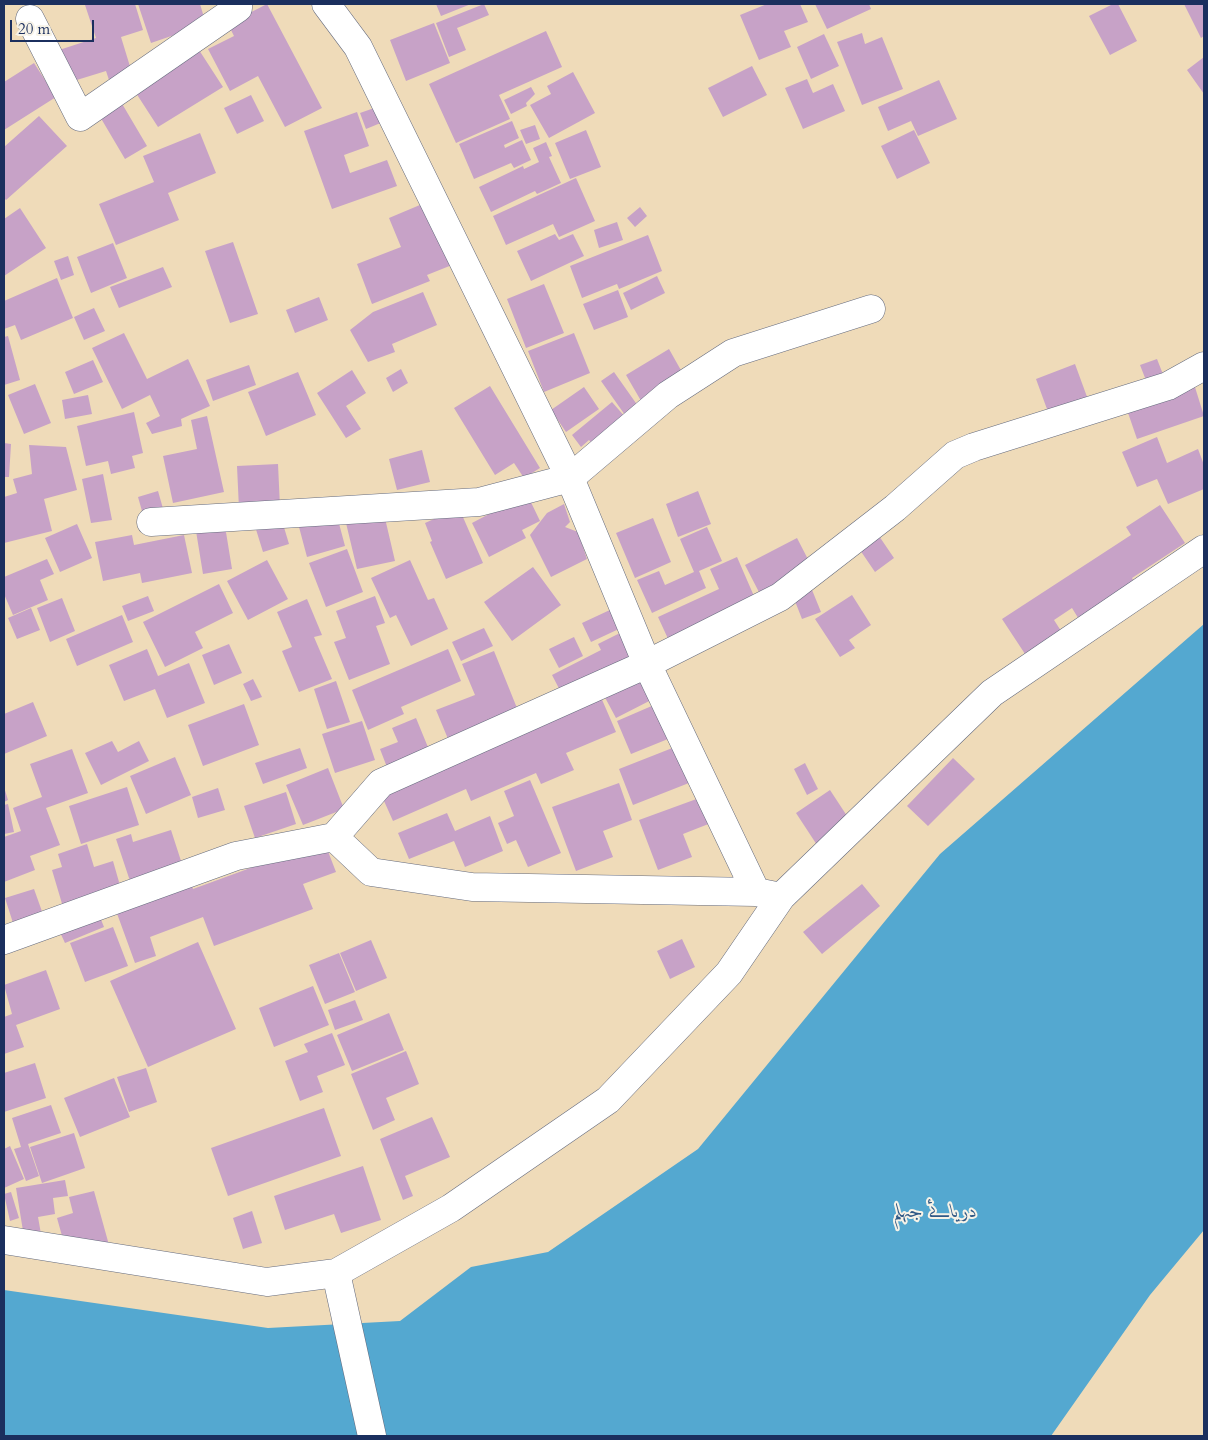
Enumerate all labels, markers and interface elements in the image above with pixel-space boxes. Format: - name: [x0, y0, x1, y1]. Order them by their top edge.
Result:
- scale bar: [12, 10, 96, 42]
- text: 20 m: [18, 19, 50, 39]
- water label: دریائے جہلم: [893, 1202, 977, 1224]

